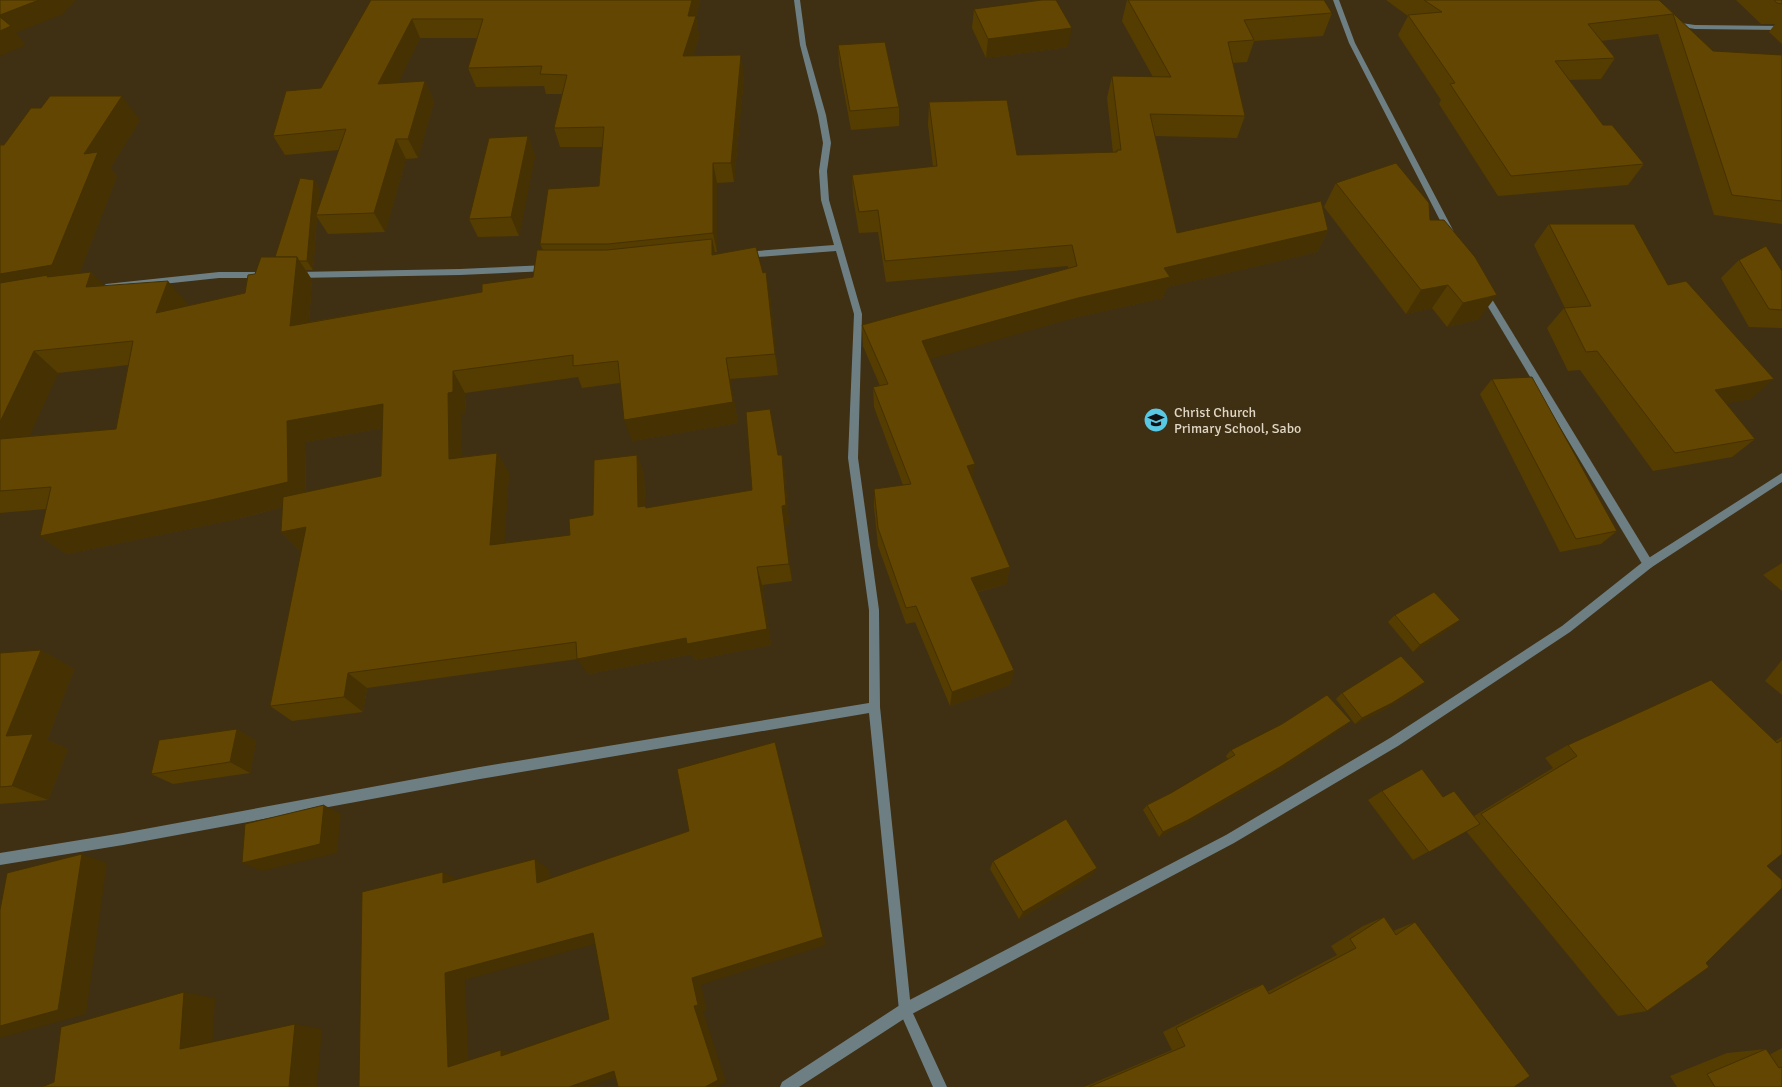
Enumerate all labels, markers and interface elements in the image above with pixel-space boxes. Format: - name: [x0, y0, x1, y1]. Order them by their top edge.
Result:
- place label: Christ Church Primary School, Sabo: [1174, 404, 1301, 437]
- school or university icon: Christ Church Primary School, Sabo: [1143, 407, 1169, 433]

